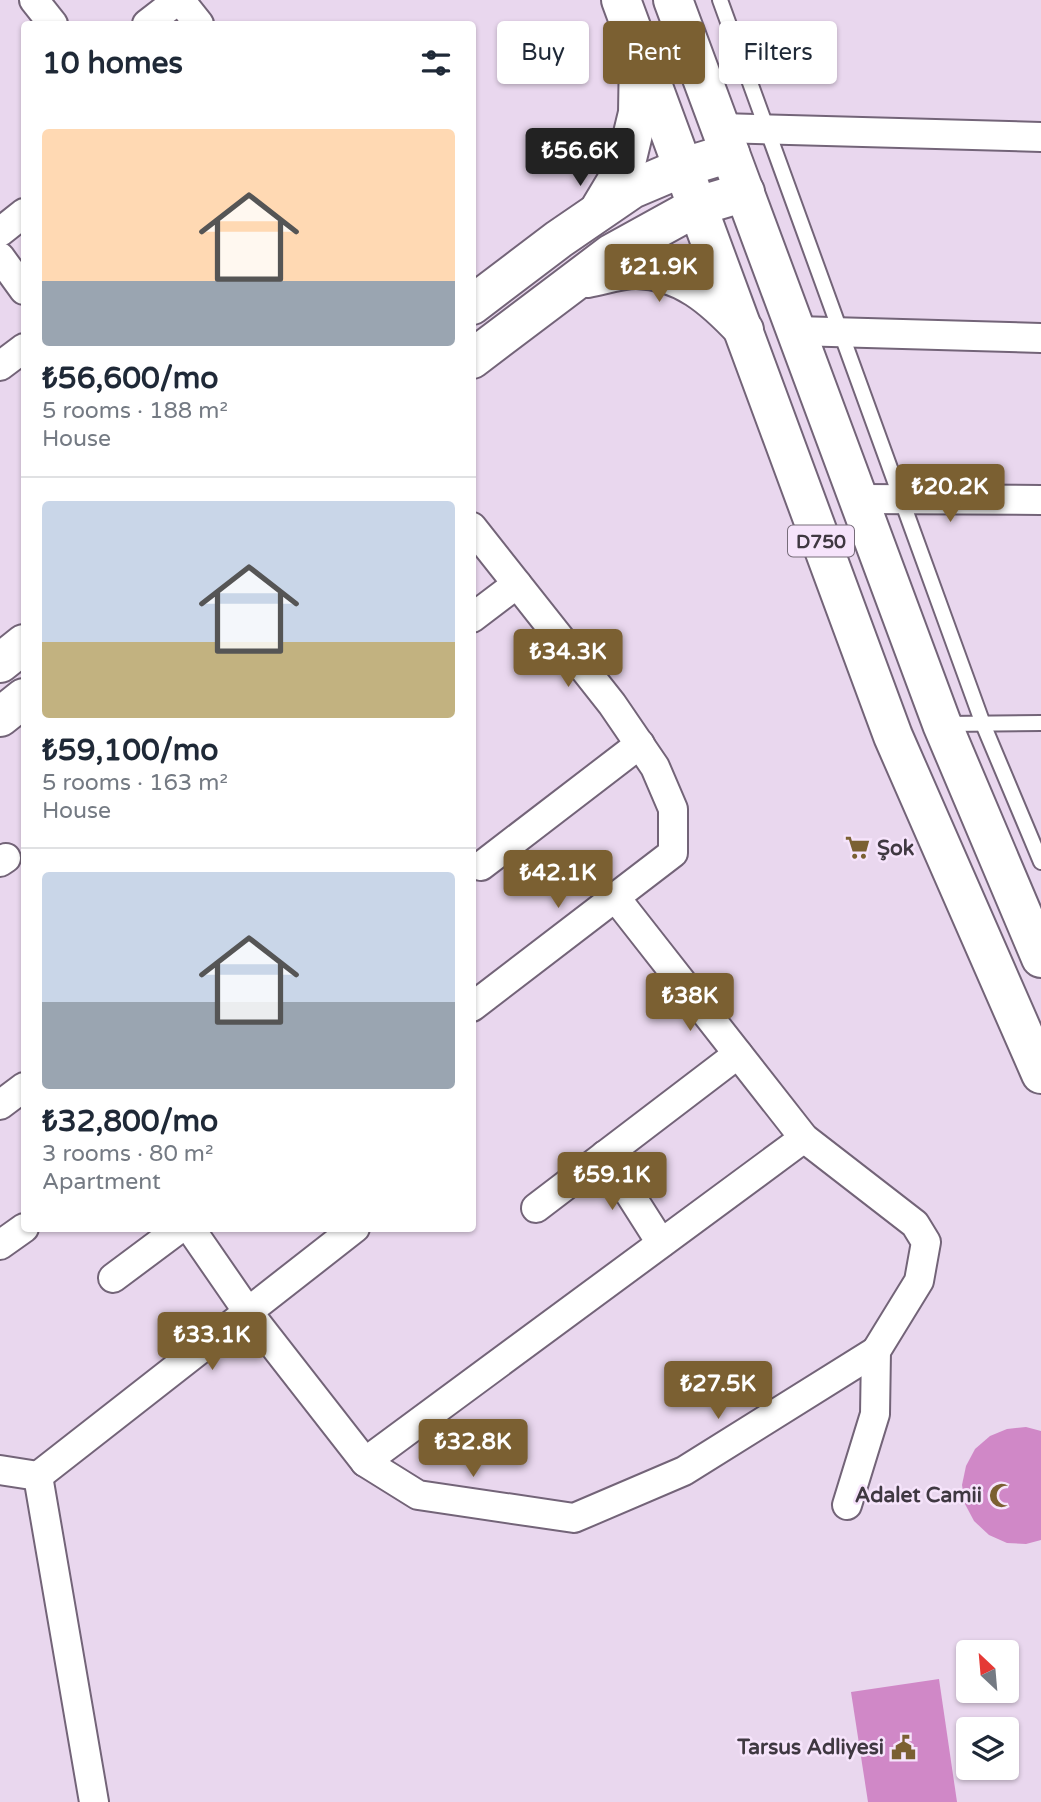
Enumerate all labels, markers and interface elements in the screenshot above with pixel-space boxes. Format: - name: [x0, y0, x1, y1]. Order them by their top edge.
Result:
- chip: Buy: [497, 21, 589, 84]
- chip: Rent: [603, 21, 705, 84]
- chip: Filters: [719, 21, 837, 84]
- icon: filters: [417, 44, 455, 82]
- text: 10 homes: [42, 45, 183, 82]
- pin: ₺56.6K: [523, 128, 637, 188]
- text: ₺56.6K: [542, 137, 618, 165]
- icon: home: [186, 174, 312, 300]
- pin: ₺21.9K: [602, 244, 716, 304]
- text: ₺21.9K: [621, 253, 697, 281]
- text: ₺56,600/mo: [42, 360, 218, 397]
- text: 5 rooms · 188 m²: [42, 397, 228, 425]
- text: House: [42, 425, 111, 453]
- pin: ₺20.2K: [893, 464, 1007, 524]
- text: ₺20.2K: [912, 473, 988, 501]
- road number: D750: [788, 526, 854, 556]
- icon: home: [186, 546, 312, 672]
- pin: ₺34.3K: [511, 630, 625, 689]
- text: ₺34.3K: [530, 638, 606, 666]
- text: ₺59,100/mo: [42, 732, 218, 769]
- text: 5 rooms · 163 m²: [42, 769, 228, 797]
- text: House: [42, 797, 111, 825]
- supermarket icon: Şok: [843, 834, 871, 862]
- place label: Şok: [877, 836, 915, 861]
- pin: ₺42.1K: [501, 850, 615, 910]
- text: ₺42.1K: [520, 859, 596, 887]
- icon: home: [186, 917, 312, 1043]
- pin: ₺38K: [649, 974, 731, 1033]
- text: ₺38K: [662, 982, 718, 1010]
- text: ₺32,800/mo: [42, 1103, 218, 1140]
- text: 3 rooms · 80 m²: [42, 1140, 213, 1168]
- pin: ₺59.1K: [555, 1152, 669, 1212]
- text: ₺59.1K: [574, 1161, 650, 1189]
- text: Apartment: [42, 1168, 161, 1196]
- pin: ₺33.1K: [155, 1312, 269, 1372]
- text: ₺33.1K: [174, 1321, 250, 1349]
- pin: ₺27.5K: [661, 1362, 775, 1421]
- text: ₺27.5K: [680, 1370, 756, 1398]
- pin: ₺32.8K: [416, 1420, 530, 1479]
- text: ₺32.8K: [435, 1428, 511, 1456]
- mosque icon: Adalet Camii: [988, 1481, 1016, 1509]
- place label: Adalet Camii: [855, 1483, 982, 1508]
- north arrow: [956, 1640, 1018, 1703]
- map controls: [956, 1640, 1019, 1780]
- button: layers: [956, 1717, 1019, 1780]
- public building icon: Tarsus Adliyesi: [890, 1733, 918, 1761]
- place label: Tarsus Adliyesi: [736, 1735, 884, 1760]

